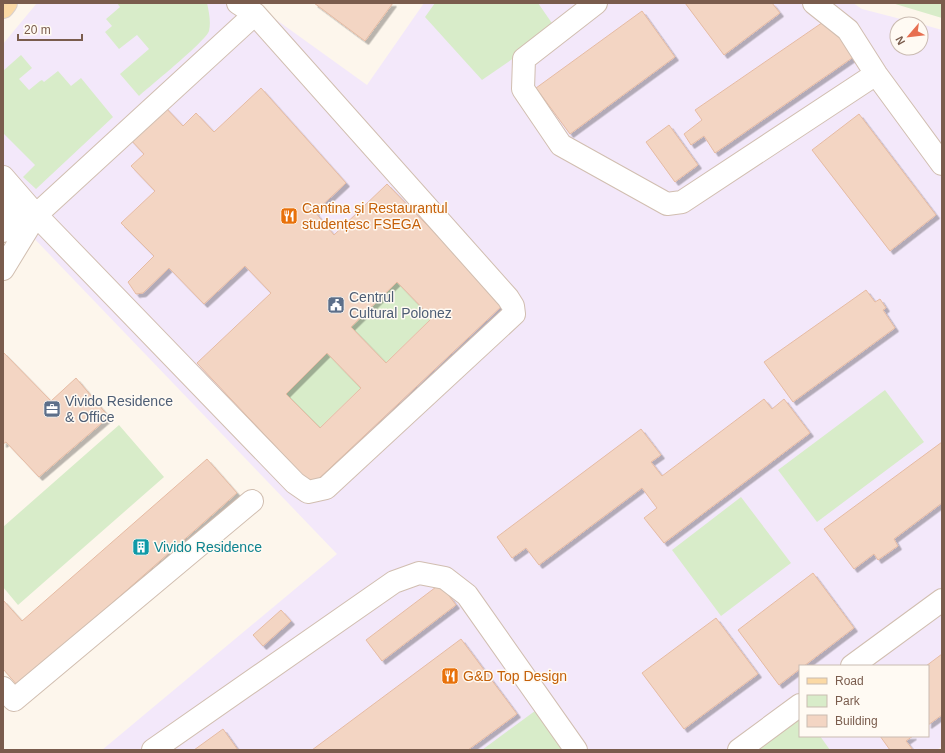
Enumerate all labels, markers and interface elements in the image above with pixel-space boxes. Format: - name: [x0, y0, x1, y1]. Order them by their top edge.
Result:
- scale bar: [18, 16, 82, 42]
- north arrow: [889, 16, 929, 56]
- text: 20 m: [24, 23, 51, 37]
- text: N: [893, 34, 907, 47]
- place label: Cantina și Restaurantul studențesc FSEGA: [302, 200, 448, 232]
- restaurant icon: Cantina și Restaurantul studențesc FSEGA: [279, 206, 299, 226]
- place label: Centrul Cultural Polonez: [349, 289, 452, 321]
- public building icon: Centrul Cultural Polonez: [326, 295, 346, 315]
- place label: Vivido Residence & Office: [65, 393, 173, 425]
- office icon: Vivido Residence & Office: [42, 399, 62, 419]
- building icon: Vivido Residence: [131, 537, 151, 557]
- place label: Vivido Residence: [154, 539, 262, 555]
- legend: [799, 665, 929, 737]
- restaurant icon: G&D Top Design: [440, 666, 460, 686]
- place label: G&D Top Design: [463, 668, 567, 684]
- text: Road: [835, 674, 864, 688]
- text: Park: [835, 694, 861, 708]
- text: Building: [835, 714, 878, 728]

